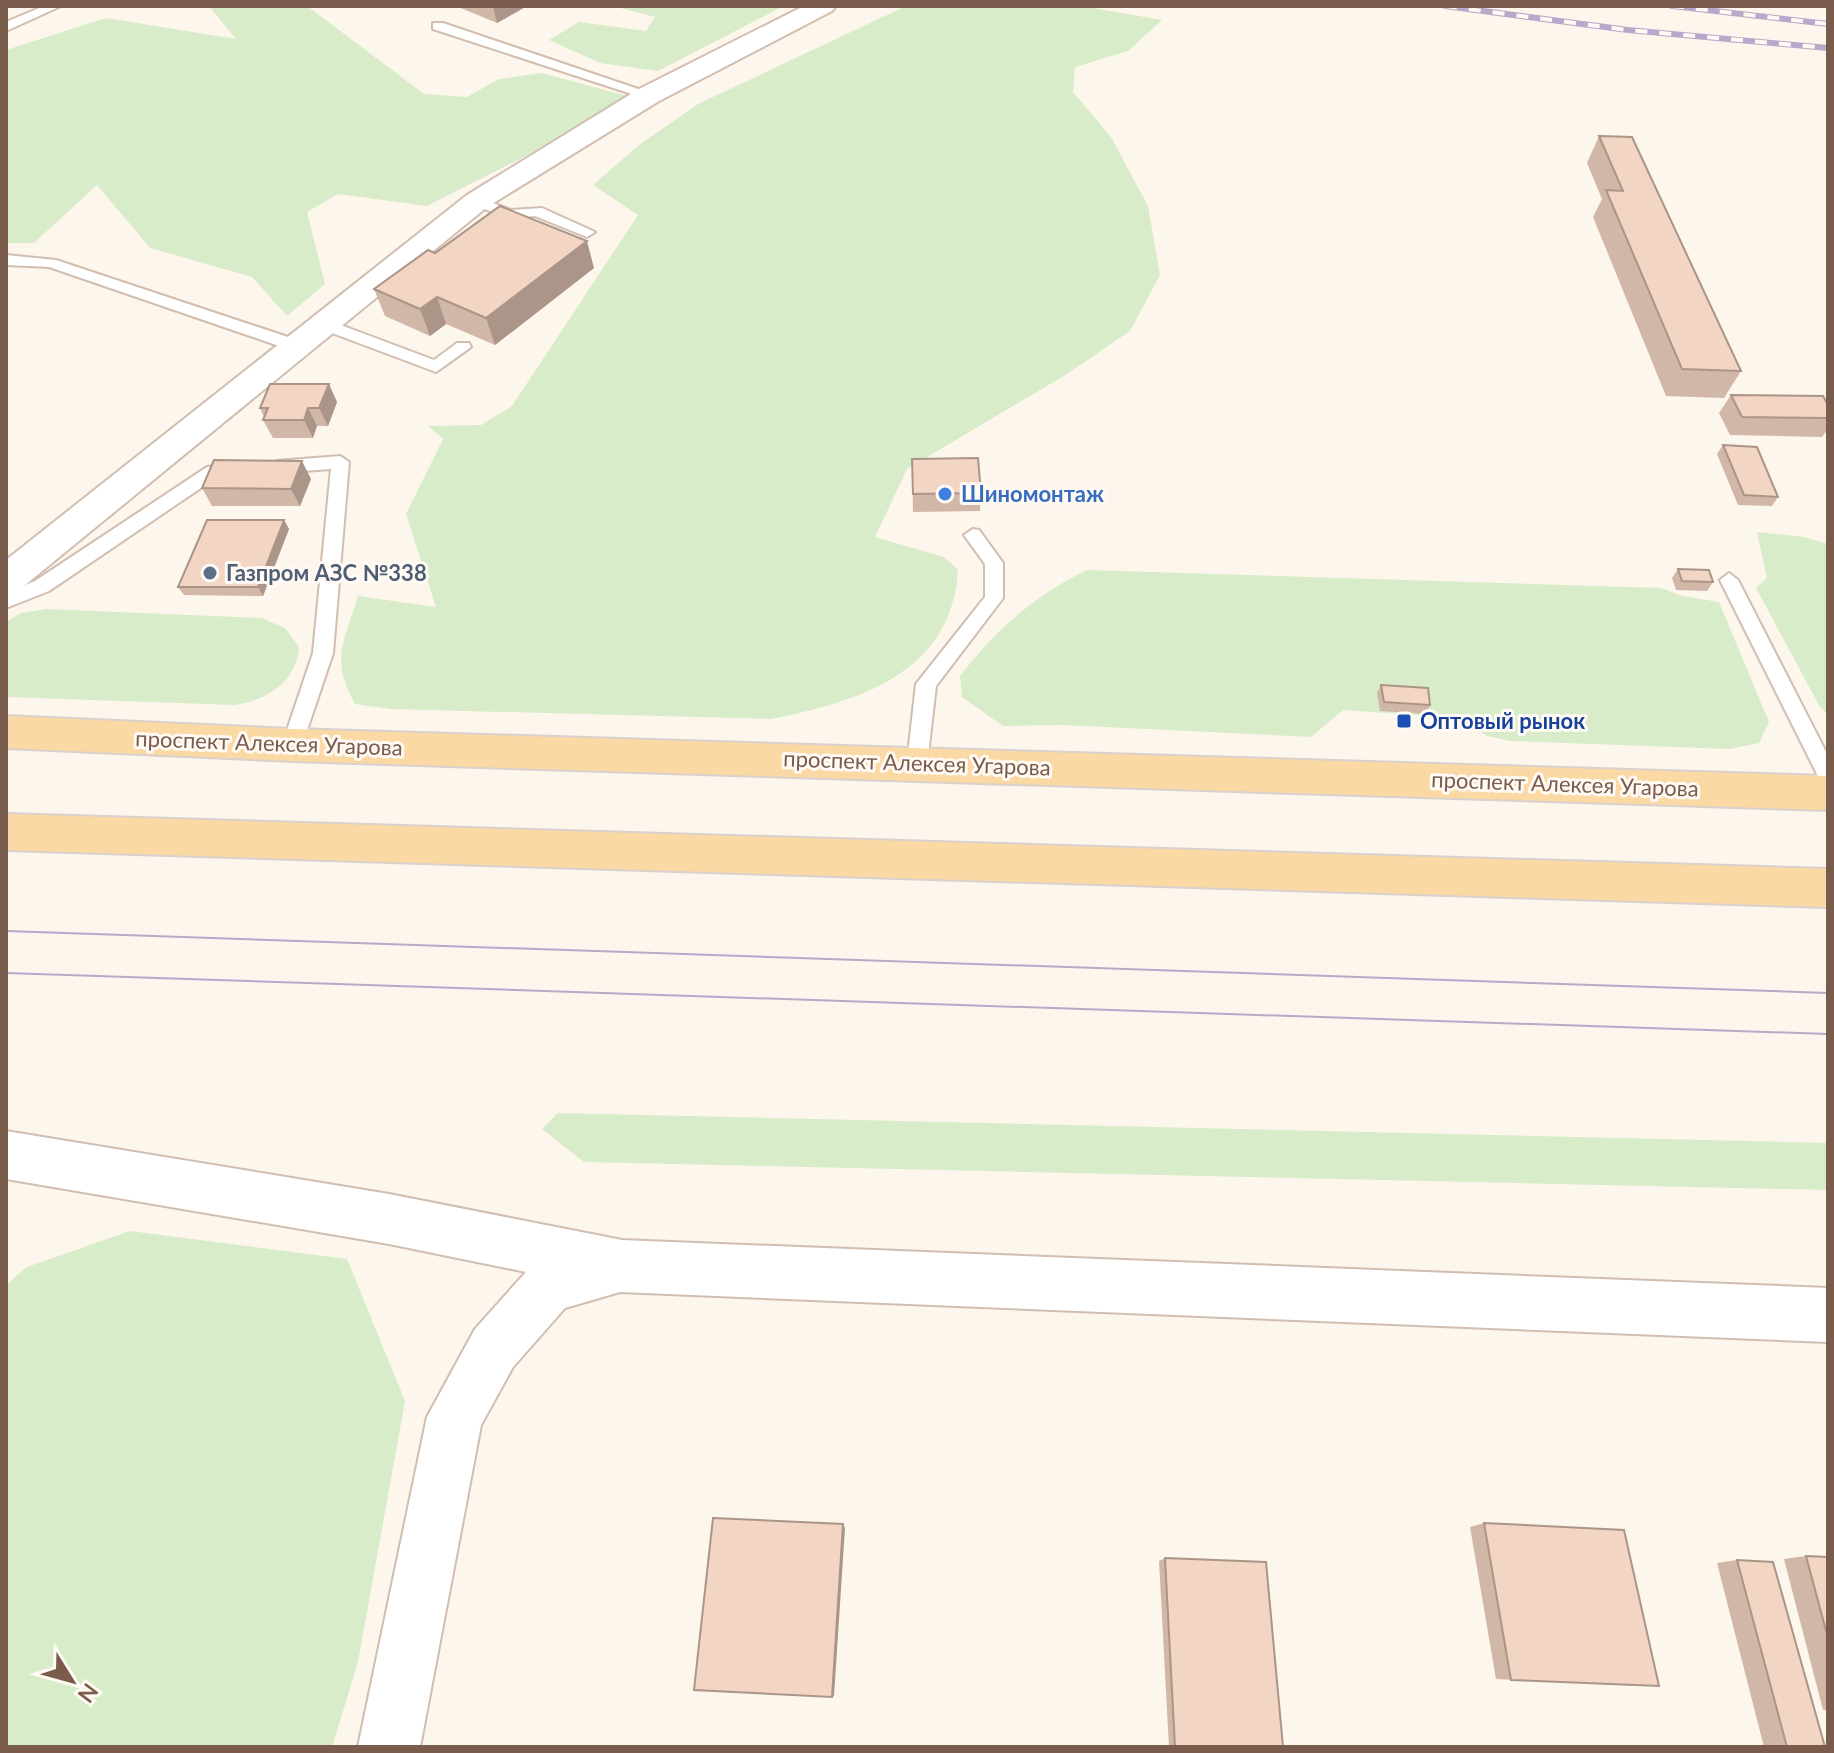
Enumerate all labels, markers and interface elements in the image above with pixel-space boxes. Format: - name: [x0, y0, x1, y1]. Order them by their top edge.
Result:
- place label: Шиномонтаж: [961, 480, 1104, 507]
- marker: Шиномонтаж: [936, 485, 954, 503]
- place label: Газпром АЗС №338: [226, 559, 427, 586]
- marker: Газпром АЗС №338: [201, 564, 219, 582]
- place label: Оптовый рынок: [1420, 707, 1585, 734]
- marker: Оптовый рынок: [1395, 712, 1413, 730]
- street label: проспект Алексея Угарова: [135, 724, 403, 761]
- street label: проспект Алексея Угарова: [783, 744, 1051, 781]
- street label: проспект Алексея Угарова: [1431, 765, 1699, 802]
- north arrow: [32, 1641, 112, 1721]
- text: N: [72, 1678, 104, 1708]

